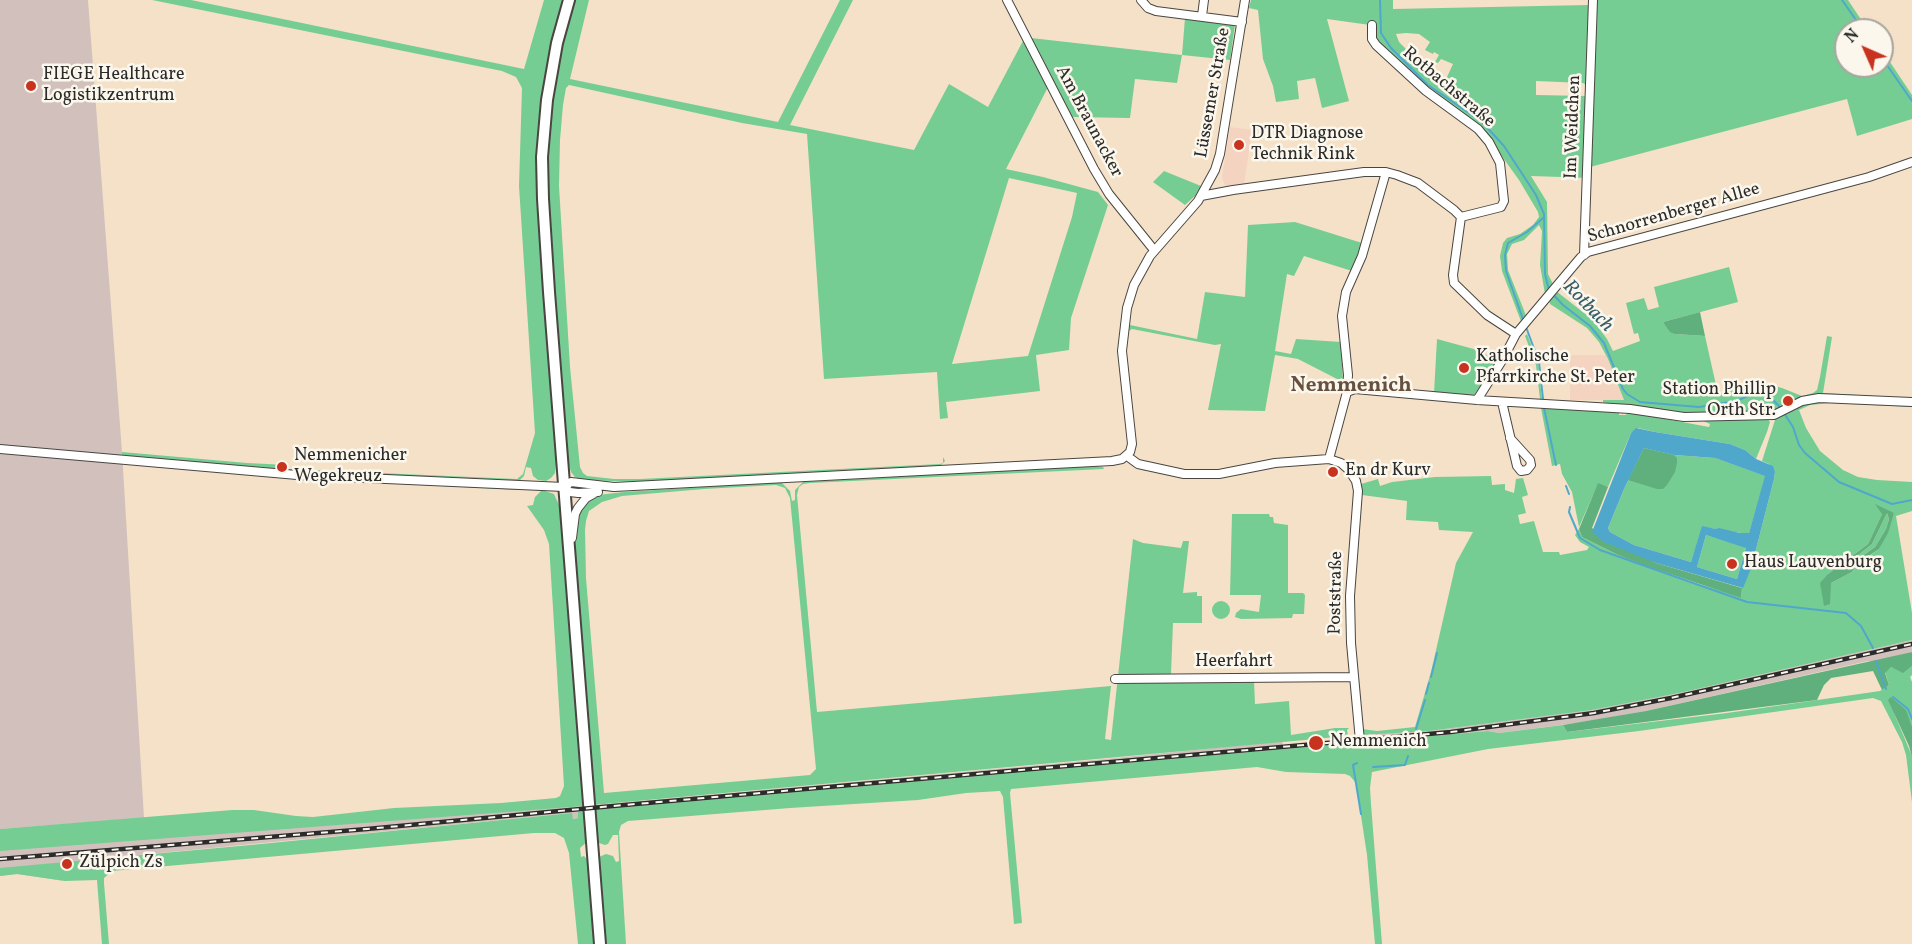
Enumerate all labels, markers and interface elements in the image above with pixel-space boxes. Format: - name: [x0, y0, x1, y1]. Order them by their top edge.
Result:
- north arrow: [1834, 18, 1894, 78]
- text: N: [1841, 25, 1865, 49]
- street label: Lüssemer Straße: [1192, 26, 1236, 160]
- street label: Rotbachstraße: [1397, 43, 1499, 133]
- street label: Am Braunacker: [1050, 63, 1126, 181]
- place label: FIEGE Healthcare Logistikzentrum: [43, 65, 184, 107]
- street label: Im Weidchen: [1561, 75, 1587, 179]
- marker: FIEGE Healthcare Logistikzentrum: [24, 79, 38, 93]
- place label: DTR Diagnose Technik Rink: [1251, 124, 1363, 166]
- marker: DTR Diagnose Technik Rink: [1232, 138, 1246, 152]
- street label: Schnorrenberger Allee: [1585, 179, 1763, 249]
- water label: Rotbach: [1556, 276, 1618, 338]
- place label: Katholische Pfarrkirche St. Peter: [1476, 347, 1635, 389]
- marker: Katholische Pfarrkirche St. Peter: [1457, 361, 1471, 375]
- district label: Nemmenich: [1290, 374, 1412, 400]
- place label: Station Phillip Orth Str.: [1662, 380, 1776, 422]
- marker: Station Phillip Orth Str.: [1781, 394, 1795, 408]
- place label: Nemmenicher Wegekreuz: [294, 446, 407, 488]
- marker: Nemmenicher Wegekreuz: [275, 460, 289, 474]
- place label: En dr Kurv: [1345, 461, 1431, 483]
- marker: En dr Kurv: [1326, 465, 1340, 479]
- street label: Poststraße: [1325, 551, 1349, 635]
- place label: Haus Lauvenburg: [1744, 553, 1882, 575]
- marker: Haus Lauvenburg: [1725, 557, 1739, 571]
- street label: Heerfahrt: [1195, 652, 1273, 674]
- place label: Nemmenich: [1330, 732, 1427, 754]
- marker: Nemmenich: [1307, 734, 1325, 752]
- place label: Zülpich Zs: [79, 853, 163, 875]
- marker: Zülpich Zs: [60, 857, 74, 871]

